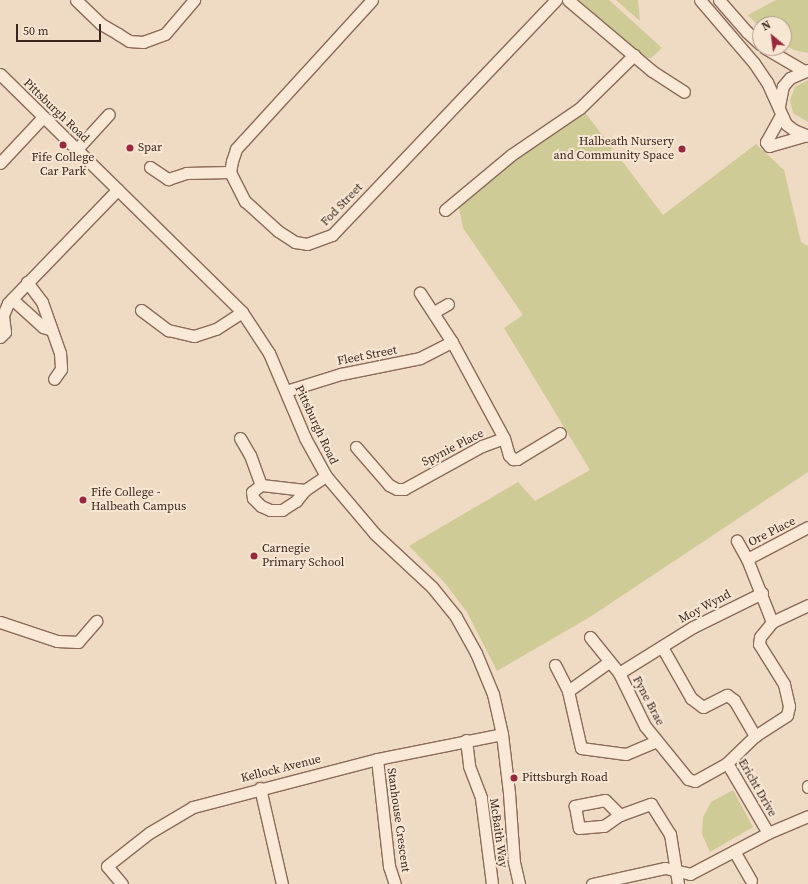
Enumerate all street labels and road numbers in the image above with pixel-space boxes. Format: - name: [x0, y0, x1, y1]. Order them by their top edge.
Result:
- street label: Pittsburgh Road: [20, 76, 92, 146]
- street label: Fod Street: [318, 181, 366, 229]
- street label: Fleet Street: [336, 343, 398, 369]
- street label: Pittsburgh Road: [291, 383, 341, 467]
- street label: Spynie Place: [420, 426, 486, 470]
- street label: Ore Place: [746, 514, 798, 550]
- street label: Moy Wynd: [676, 587, 734, 627]
- street label: Fyne Brae: [629, 674, 667, 728]
- street label: Kellock Avenue: [239, 752, 323, 786]
- street label: Ericht Drive: [735, 757, 779, 819]
- street label: Stanhouse Crescent: [384, 767, 412, 873]
- street label: McBaith Way: [486, 797, 510, 869]

